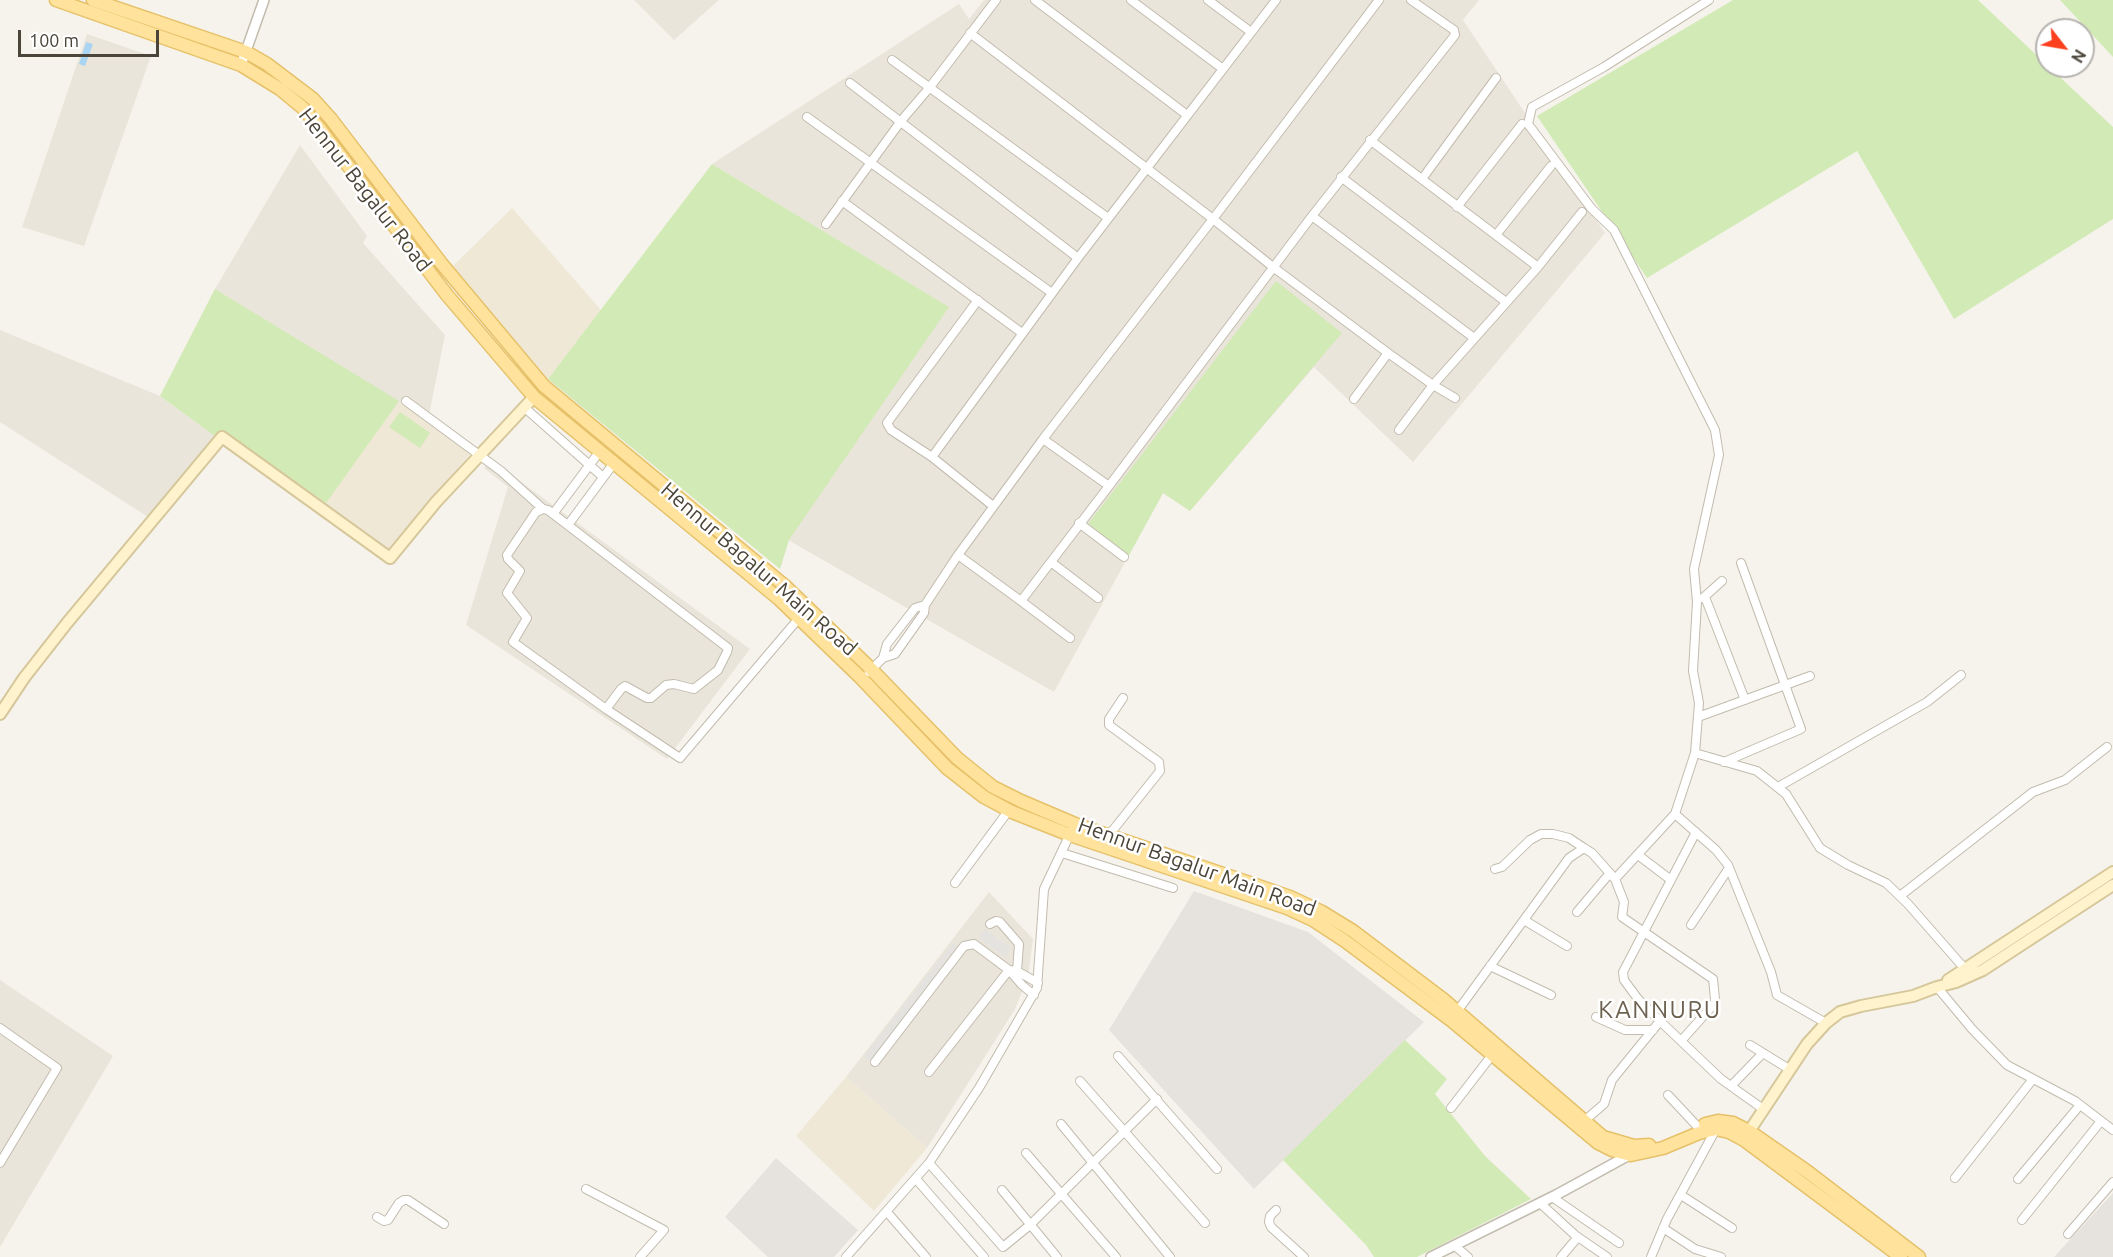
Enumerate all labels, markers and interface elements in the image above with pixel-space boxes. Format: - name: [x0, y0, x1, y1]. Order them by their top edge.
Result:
- scale bar: [21, 18, 162, 56]
- north arrow: [2035, 18, 2095, 78]
- text: 100 m: [29, 30, 79, 50]
- text: N: [2068, 46, 2090, 66]
- street label: Hennur Bagalur Road: [293, 103, 437, 277]
- street label: Hennur Bagalur Main Road: [656, 477, 862, 661]
- street label: Hennur Bagalur Main Road: [1074, 812, 1320, 922]
- district label: KANNURU: [1598, 996, 1722, 1024]

